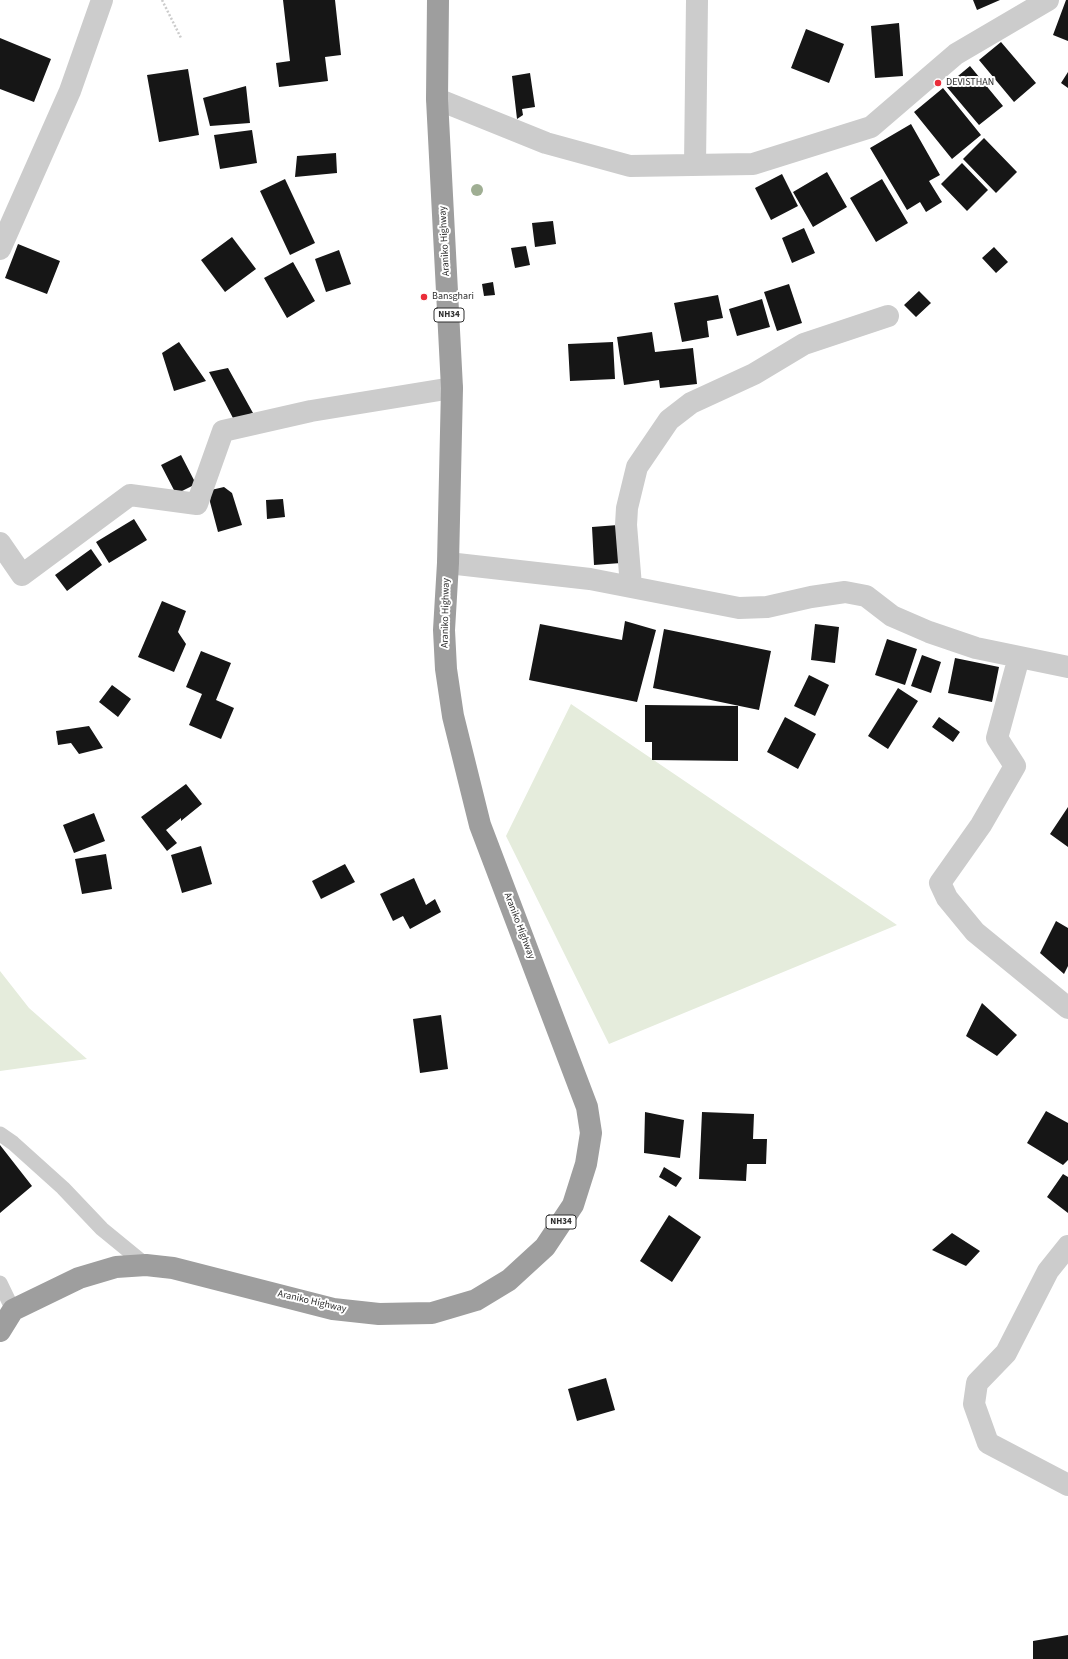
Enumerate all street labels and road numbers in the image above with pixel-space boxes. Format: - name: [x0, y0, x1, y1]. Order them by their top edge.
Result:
- street label: Araniko Highway: [437, 206, 453, 276]
- road number: NH34: [434, 308, 464, 322]
- street label: Araniko Highway: [439, 578, 453, 648]
- street label: Araniko Highway: [501, 891, 537, 961]
- road number: NH34: [546, 1215, 576, 1229]
- street label: Araniko Highway: [277, 1288, 347, 1316]

